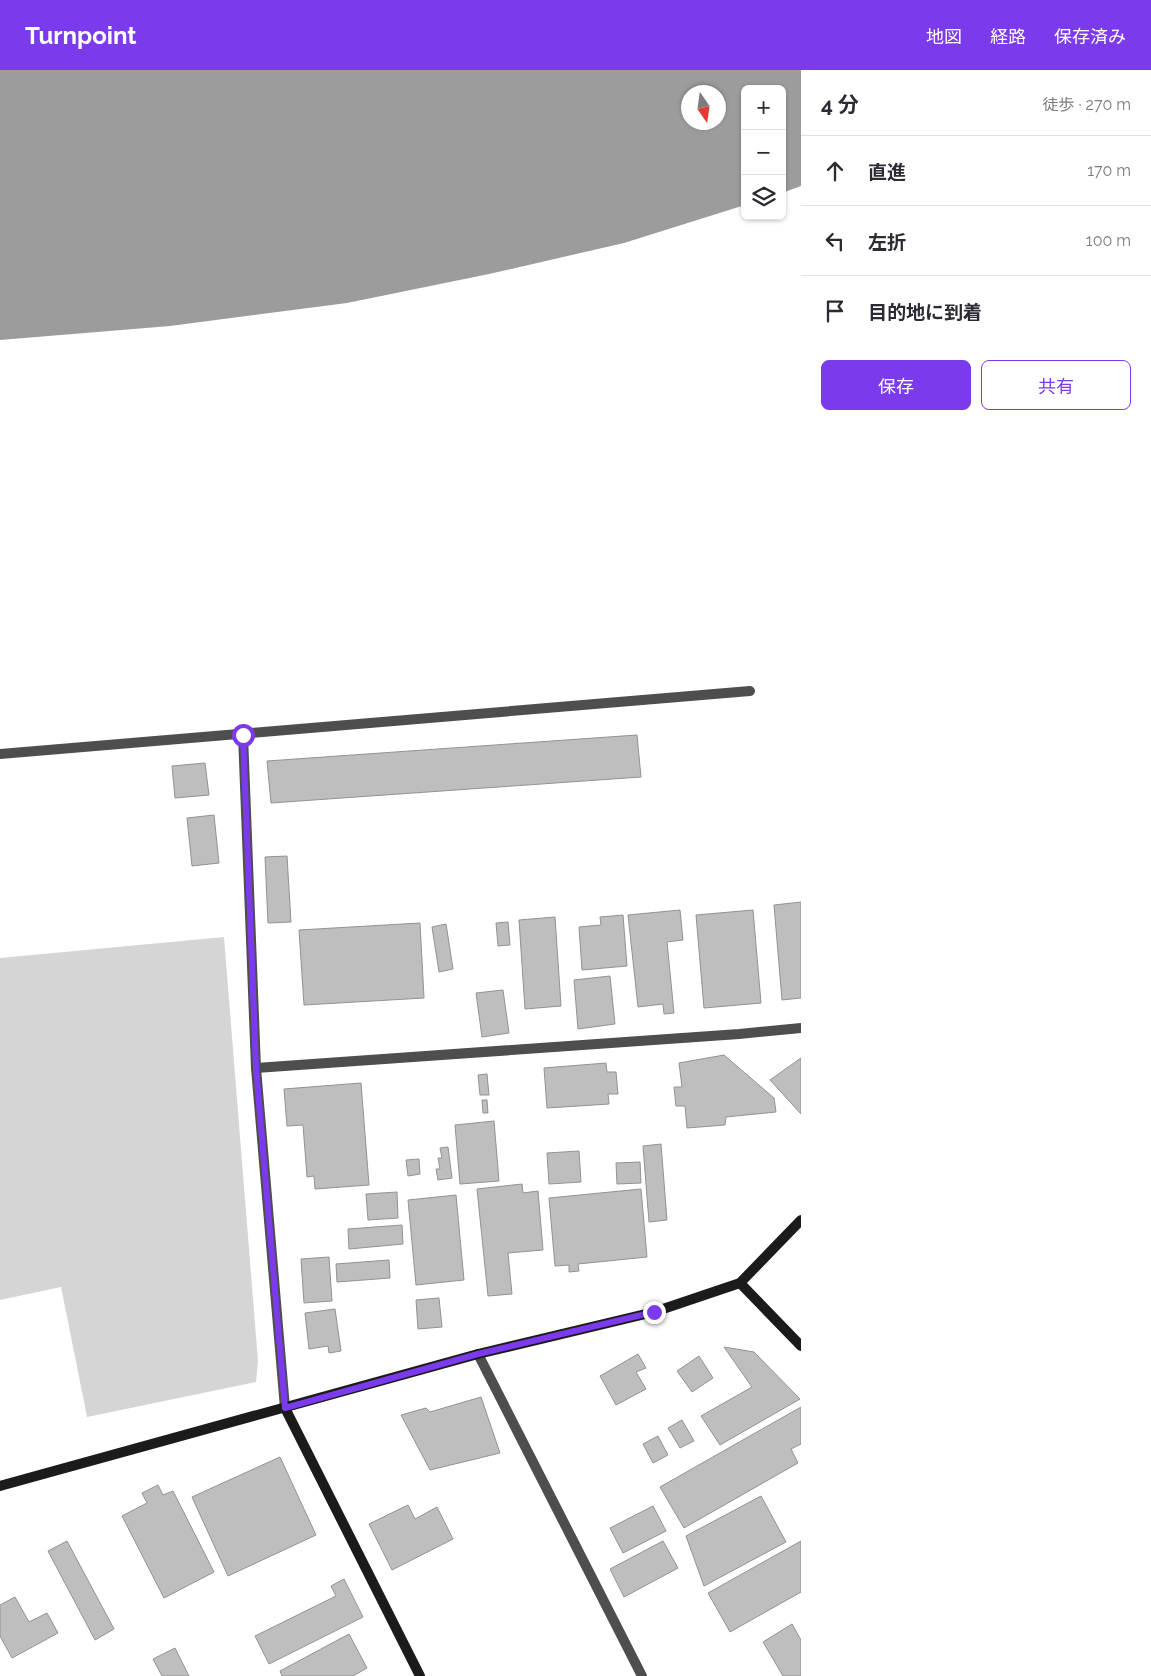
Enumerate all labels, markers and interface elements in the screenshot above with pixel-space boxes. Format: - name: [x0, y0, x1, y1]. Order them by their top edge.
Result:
- text: Turnpoint: [25, 21, 137, 50]
- text: 地図: [926, 26, 962, 47]
- text: 経路: [990, 26, 1026, 47]
- text: 保存済み: [1054, 26, 1126, 47]
- north arrow: [681, 85, 726, 130]
- map controls: [741, 85, 786, 220]
- button: +: [741, 85, 786, 130]
- text: 4 分: [821, 92, 859, 117]
- text: 徒歩 · 270 m: [1042, 95, 1131, 114]
- button: −: [741, 130, 786, 175]
- icon: ahead: [821, 157, 849, 185]
- text: 直進: [868, 161, 906, 183]
- text: 170 m: [1087, 161, 1131, 180]
- button: layers: [741, 175, 786, 220]
- icon: left: [821, 227, 849, 255]
- text: 左折: [868, 231, 906, 253]
- text: 100 m: [1086, 231, 1131, 250]
- icon: arrive: [821, 297, 849, 325]
- text: 目的地に到着: [868, 301, 982, 323]
- button: 保存: [821, 360, 971, 410]
- button: 共有: [981, 360, 1131, 410]
- route start: [232, 724, 255, 747]
- route end: [643, 1301, 666, 1324]

